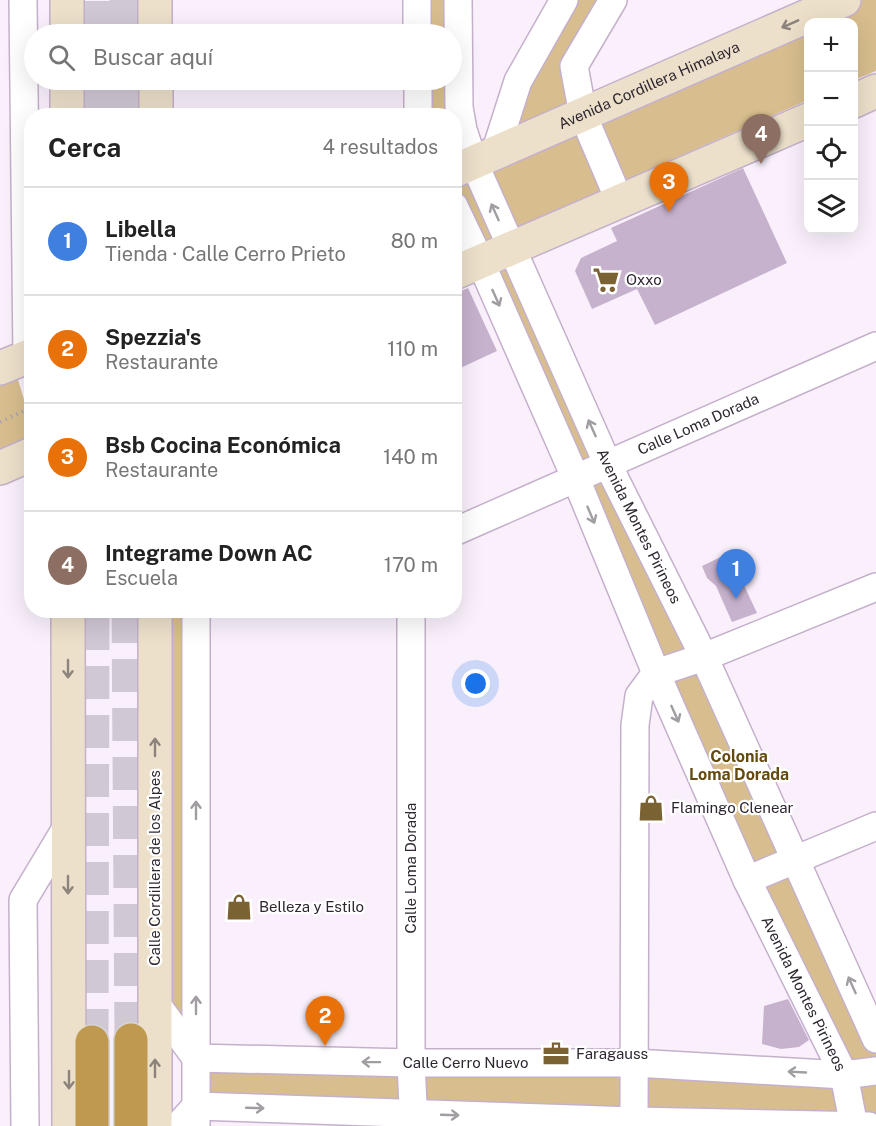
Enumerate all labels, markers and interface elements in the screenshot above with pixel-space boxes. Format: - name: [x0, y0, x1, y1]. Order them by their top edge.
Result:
- one-way arrow: [782, 18, 800, 30]
- map controls: [804, 18, 858, 234]
- button: +: [804, 18, 858, 72]
- search box: [24, 24, 462, 90]
- street label: Avenida Cordillera Himalaya: [556, 38, 742, 132]
- icon: search: [45, 41, 78, 74]
- text: Buscar aquí: [93, 44, 213, 70]
- button: −: [804, 72, 858, 126]
- pin: 4: [742, 114, 780, 164]
- button: locate: [804, 126, 858, 180]
- text: Cerca: [48, 132, 121, 163]
- text: 4 resultados: [322, 135, 438, 159]
- pin: 3: [650, 162, 688, 212]
- button: layers: [804, 180, 858, 234]
- one-way arrow: [489, 203, 500, 221]
- text: Libella: [105, 216, 176, 242]
- text: 1: [63, 229, 72, 253]
- text: 80 m: [391, 229, 438, 253]
- text: Tienda · Calle Cerro Prieto: [105, 242, 346, 266]
- supermarket icon: Oxxo: [591, 265, 621, 295]
- place label: Oxxo: [626, 271, 662, 288]
- one-way arrow: [491, 288, 502, 306]
- text: Spezzia's: [105, 324, 201, 350]
- text: 2: [61, 337, 74, 361]
- text: 110 m: [387, 337, 438, 361]
- text: Restaurante: [105, 350, 218, 374]
- street label: Calle Loma Dorada: [635, 390, 761, 458]
- one-way arrow: [585, 420, 597, 438]
- text: Bsb Cocina Económica: [105, 432, 341, 458]
- text: 3: [61, 445, 74, 469]
- text: 140 m: [383, 445, 438, 469]
- street label: Avenida Montes Pirineos: [594, 446, 685, 606]
- text: Restaurante: [105, 458, 218, 482]
- one-way arrow: [586, 506, 597, 524]
- text: Integrame Down AC: [105, 540, 313, 566]
- pin: 1: [716, 550, 756, 599]
- text: 4: [61, 553, 74, 577]
- text: 170 m: [384, 553, 438, 577]
- text: Escuela: [105, 566, 178, 590]
- one-way arrow: [62, 658, 74, 678]
- your location: [461, 669, 490, 698]
- one-way arrow: [669, 705, 681, 723]
- one-way arrow: [149, 737, 161, 757]
- district label: Colonia Loma Dorada: [689, 747, 789, 784]
- street label: Calle Cordillera de los Alpes: [146, 770, 163, 966]
- shop icon: Flamingo Clenear: [636, 793, 666, 823]
- place label: Flamingo Clenear: [671, 799, 794, 816]
- one-way arrow: [190, 800, 202, 820]
- street label: Calle Loma Dorada: [402, 803, 419, 933]
- one-way arrow: [62, 874, 74, 894]
- shop icon: Belleza y Estilo: [224, 892, 254, 922]
- place label: Belleza y Estilo: [259, 898, 364, 915]
- street label: Avenida Montes Pirineos: [758, 913, 850, 1074]
- one-way arrow: [846, 977, 857, 995]
- one-way arrow: [190, 995, 202, 1015]
- pin: 2: [306, 996, 344, 1046]
- office icon: Faragauss: [541, 1039, 571, 1069]
- place label: Faragauss: [576, 1045, 648, 1062]
- street label: Calle Cerro Nuevo: [402, 1054, 528, 1071]
- one-way arrow: [362, 1056, 382, 1068]
- one-way arrow: [149, 1058, 161, 1078]
- one-way arrow: [787, 1067, 807, 1078]
- one-way arrow: [63, 1069, 75, 1089]
- one-way arrow: [244, 1102, 264, 1114]
- one-way arrow: [439, 1109, 459, 1120]

